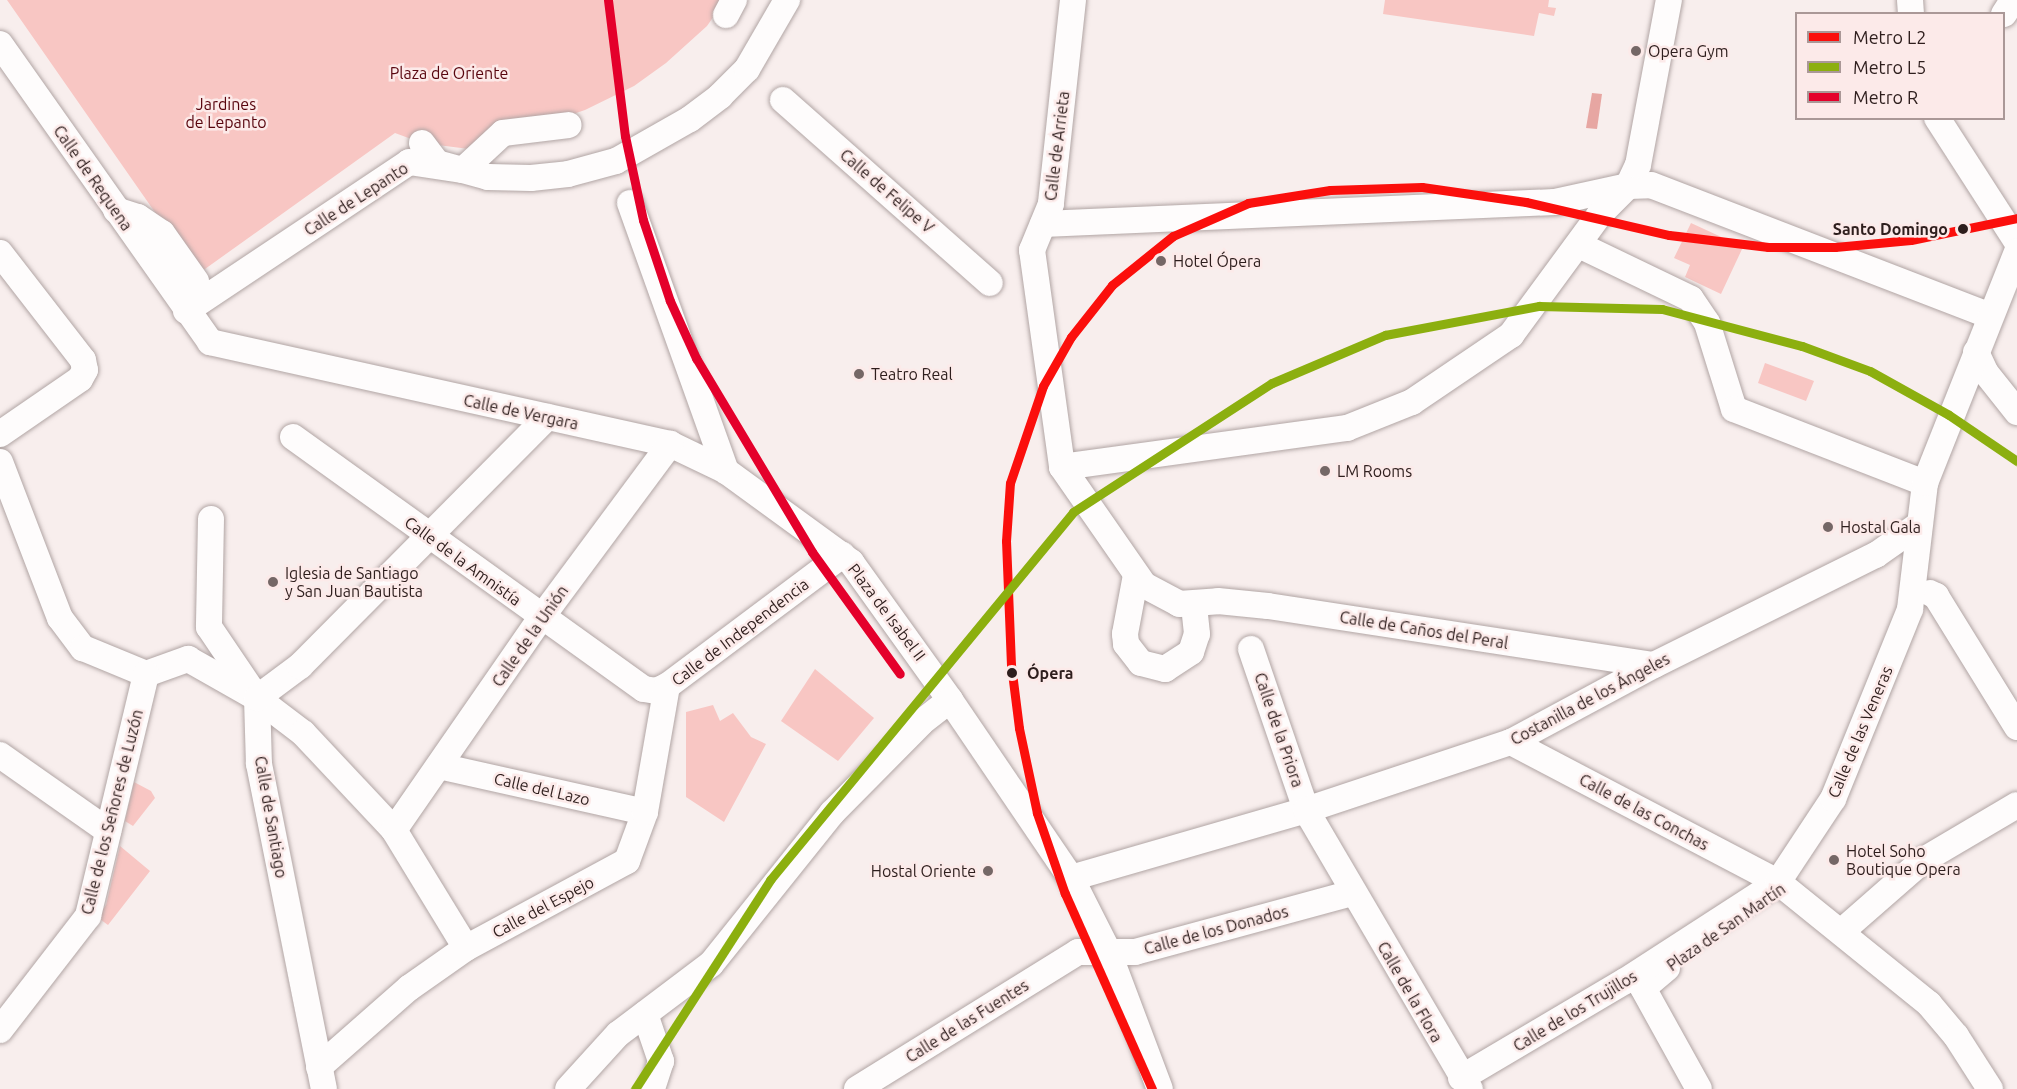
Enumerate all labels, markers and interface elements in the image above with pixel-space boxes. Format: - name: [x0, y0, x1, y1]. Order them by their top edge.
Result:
- legend: [1795, 12, 2005, 120]
- text: Metro L2: [1853, 27, 1926, 47]
- place label: Opera Gym: [1648, 41, 1729, 61]
- marker: Opera Gym: [1629, 44, 1643, 58]
- text: Metro L5: [1853, 57, 1926, 77]
- park label: Plaza de Oriente: [390, 63, 508, 83]
- text: Metro R: [1853, 87, 1918, 107]
- street label: Calle de Arrieta: [1041, 90, 1073, 202]
- park label: Jardines de Lepanto: [185, 94, 267, 132]
- street label: Calle de Requena: [50, 122, 136, 234]
- street label: Calle de Felipe V: [836, 145, 938, 237]
- street label: Calle de Lepanto: [300, 158, 412, 240]
- place label: Santo Domingo: [1833, 219, 1948, 239]
- marker: Santo Domingo: [1953, 219, 1973, 239]
- place label: Hotel Ópera: [1173, 251, 1261, 271]
- marker: Hotel Ópera: [1154, 254, 1168, 268]
- place label: Teatro Real: [871, 364, 953, 384]
- marker: Teatro Real: [852, 367, 866, 381]
- street label: Calle de Vergara: [462, 390, 580, 434]
- place label: LM Rooms: [1337, 461, 1412, 481]
- marker: LM Rooms: [1318, 464, 1332, 478]
- street label: Calle de la Amnistía: [401, 512, 525, 610]
- place label: Hostal Gala: [1840, 517, 1921, 537]
- marker: Hostal Gala: [1821, 520, 1835, 534]
- street label: Plaza de Isabel II: [844, 560, 930, 664]
- place label: Iglesia de Santiago y San Juan Bautista: [285, 563, 423, 601]
- street label: Calle de Independencia: [668, 574, 812, 690]
- marker: Iglesia de Santiago y San Juan Bautista: [266, 575, 280, 589]
- street label: Calle de la Unión: [488, 582, 572, 690]
- street label: Calle de Caños del Peral: [1338, 607, 1510, 653]
- street label: Costanilla de los Ángeles: [1507, 649, 1673, 749]
- marker: Ópera: [1002, 663, 1022, 683]
- place label: Ópera: [1027, 663, 1074, 683]
- street label: Calle de las Veneras: [1824, 663, 1896, 801]
- street label: Calle de la Priora: [1250, 670, 1308, 790]
- street label: Calle de los Señores de Luzón: [77, 707, 147, 917]
- street label: Calle de Santiago: [251, 755, 291, 879]
- street label: Calle del Lazo: [492, 769, 592, 809]
- street label: Calle de las Conchas: [1576, 770, 1712, 854]
- place label: Hotel Soho Boutique Opera: [1846, 841, 1961, 879]
- marker: Hotel Soho Boutique Opera: [1827, 853, 1841, 867]
- place label: Hostal Oriente: [871, 861, 976, 881]
- marker: Hostal Oriente: [981, 864, 995, 878]
- street label: Calle del Espejo: [489, 872, 597, 942]
- street label: Plaza de San Martín: [1663, 879, 1789, 975]
- street label: Calle de los Donados: [1142, 901, 1290, 959]
- street label: Calle de la Flora: [1373, 938, 1447, 1046]
- street label: Calle de los Trujillos: [1510, 966, 1640, 1056]
- street label: Calle de las Fuentes: [902, 975, 1032, 1067]

